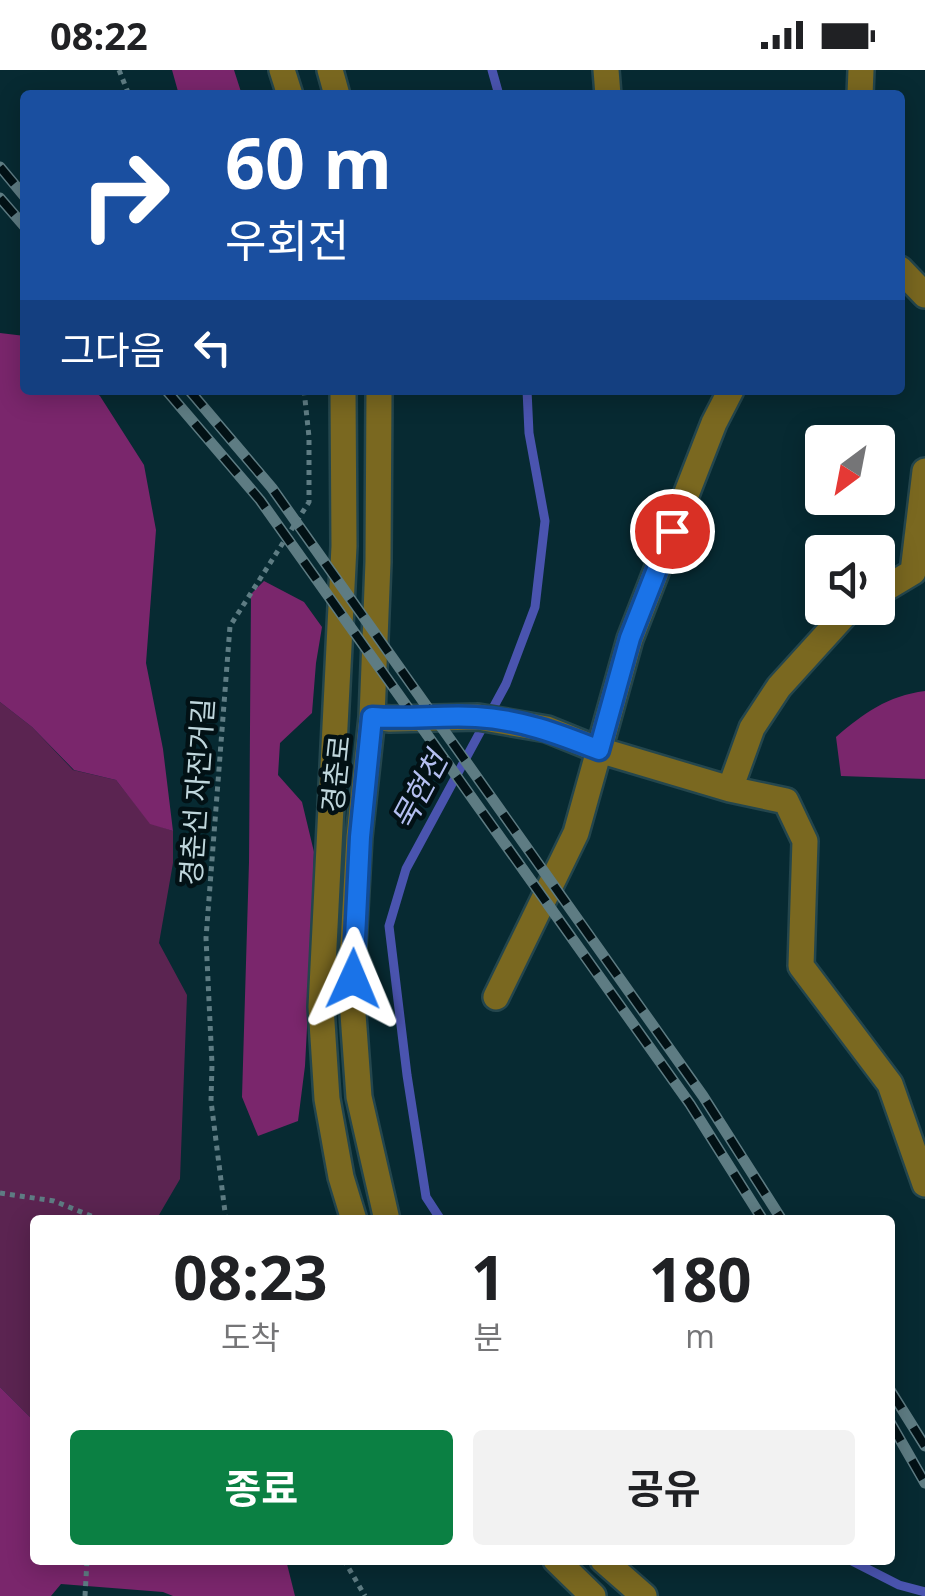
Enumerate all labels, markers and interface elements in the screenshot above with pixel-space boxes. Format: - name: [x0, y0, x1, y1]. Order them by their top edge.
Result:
- text: 08:22: [50, 9, 148, 61]
- text: 60 m: [225, 114, 392, 210]
- icon: right: [60, 130, 190, 260]
- text: 우회전: [225, 209, 349, 270]
- icon: left: [185, 320, 240, 375]
- text: 그다음: [60, 323, 165, 375]
- north arrow: [805, 425, 895, 515]
- map controls: [805, 425, 895, 625]
- pin: [630, 489, 715, 574]
- icon: arrive: [645, 504, 700, 559]
- button: sound: [805, 535, 895, 625]
- street label: 경춘선 자전거길: [171, 697, 221, 887]
- street label: 경춘로: [312, 733, 358, 814]
- water label: 묵현천: [381, 741, 458, 836]
- position arrow: [301, 927, 405, 1031]
- text: 08:23: [173, 1236, 328, 1318]
- text: 1: [471, 1236, 505, 1318]
- text: 180: [649, 1238, 752, 1320]
- text: m: [685, 1314, 715, 1357]
- text: 도착: [221, 1315, 280, 1358]
- text: 분: [473, 1315, 503, 1358]
- button: 종료: [70, 1430, 453, 1545]
- button: 공유: [473, 1430, 855, 1545]

